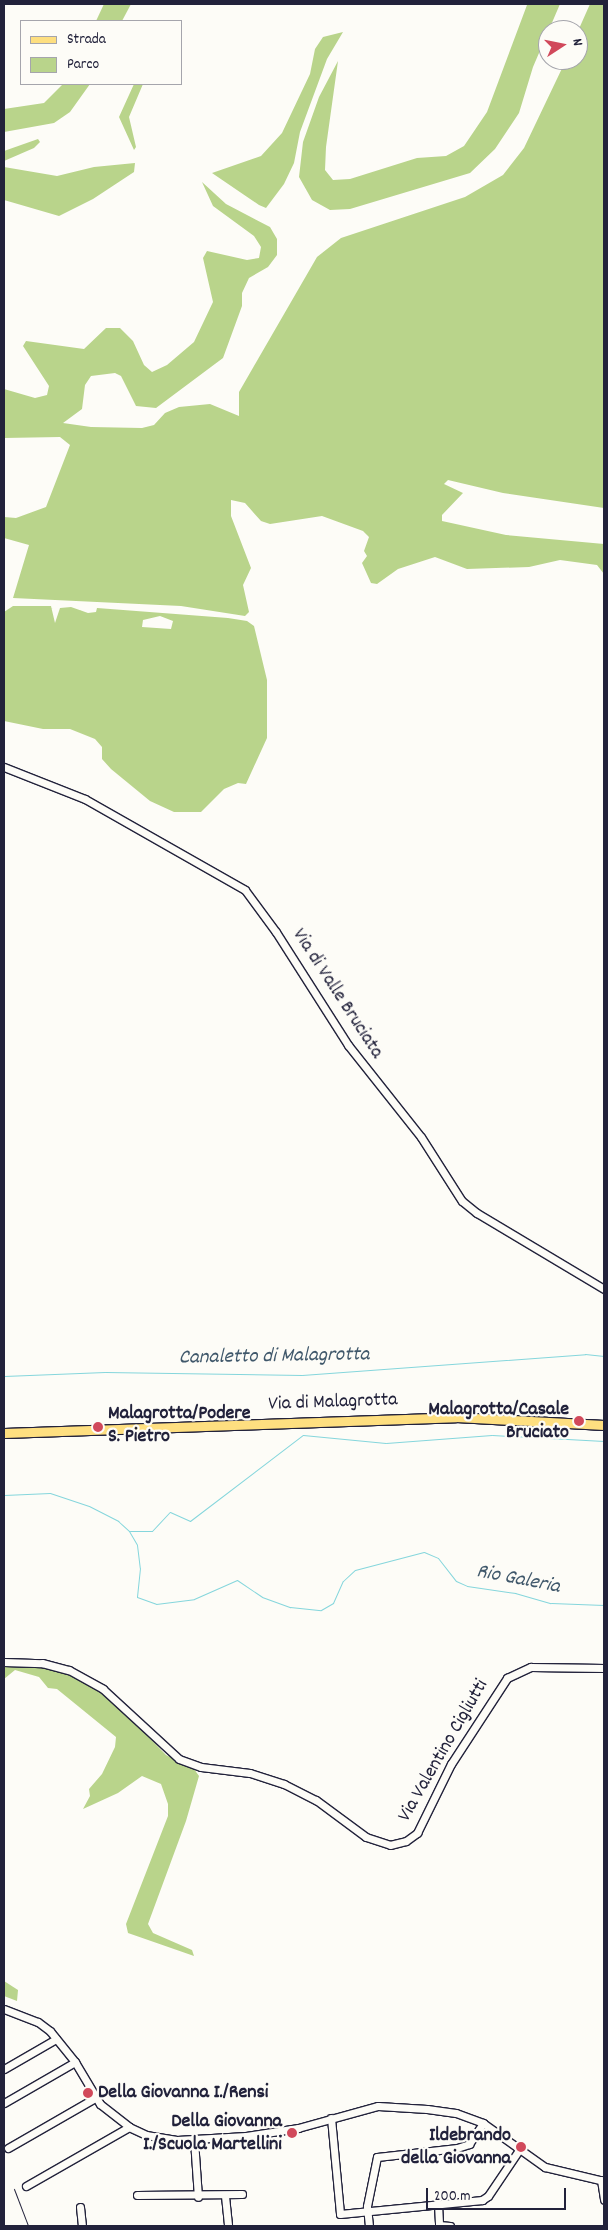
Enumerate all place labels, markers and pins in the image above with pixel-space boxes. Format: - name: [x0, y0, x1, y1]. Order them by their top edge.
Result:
- place label: Malagrotta/Casale Bruciato: [428, 1398, 569, 1445]
- place label: Malagrotta/Podere S. Pietro: [108, 1403, 251, 1450]
- marker: Malagrotta/Casale Bruciato: [573, 1415, 585, 1427]
- marker: Malagrotta/Podere S. Pietro: [92, 1421, 104, 1433]
- place label: Della Giovanna I./Rensi: [98, 2081, 268, 2105]
- marker: Della Giovanna I./Rensi: [82, 2087, 94, 2099]
- place label: Della Giovanna I./Scuola Martellini: [143, 2110, 282, 2157]
- place label: Ildebrando della Giovanna: [401, 2124, 511, 2171]
- marker: Della Giovanna I./Scuola Martellini: [286, 2127, 298, 2139]
- marker: Ildebrando della Giovanna: [515, 2141, 527, 2153]

